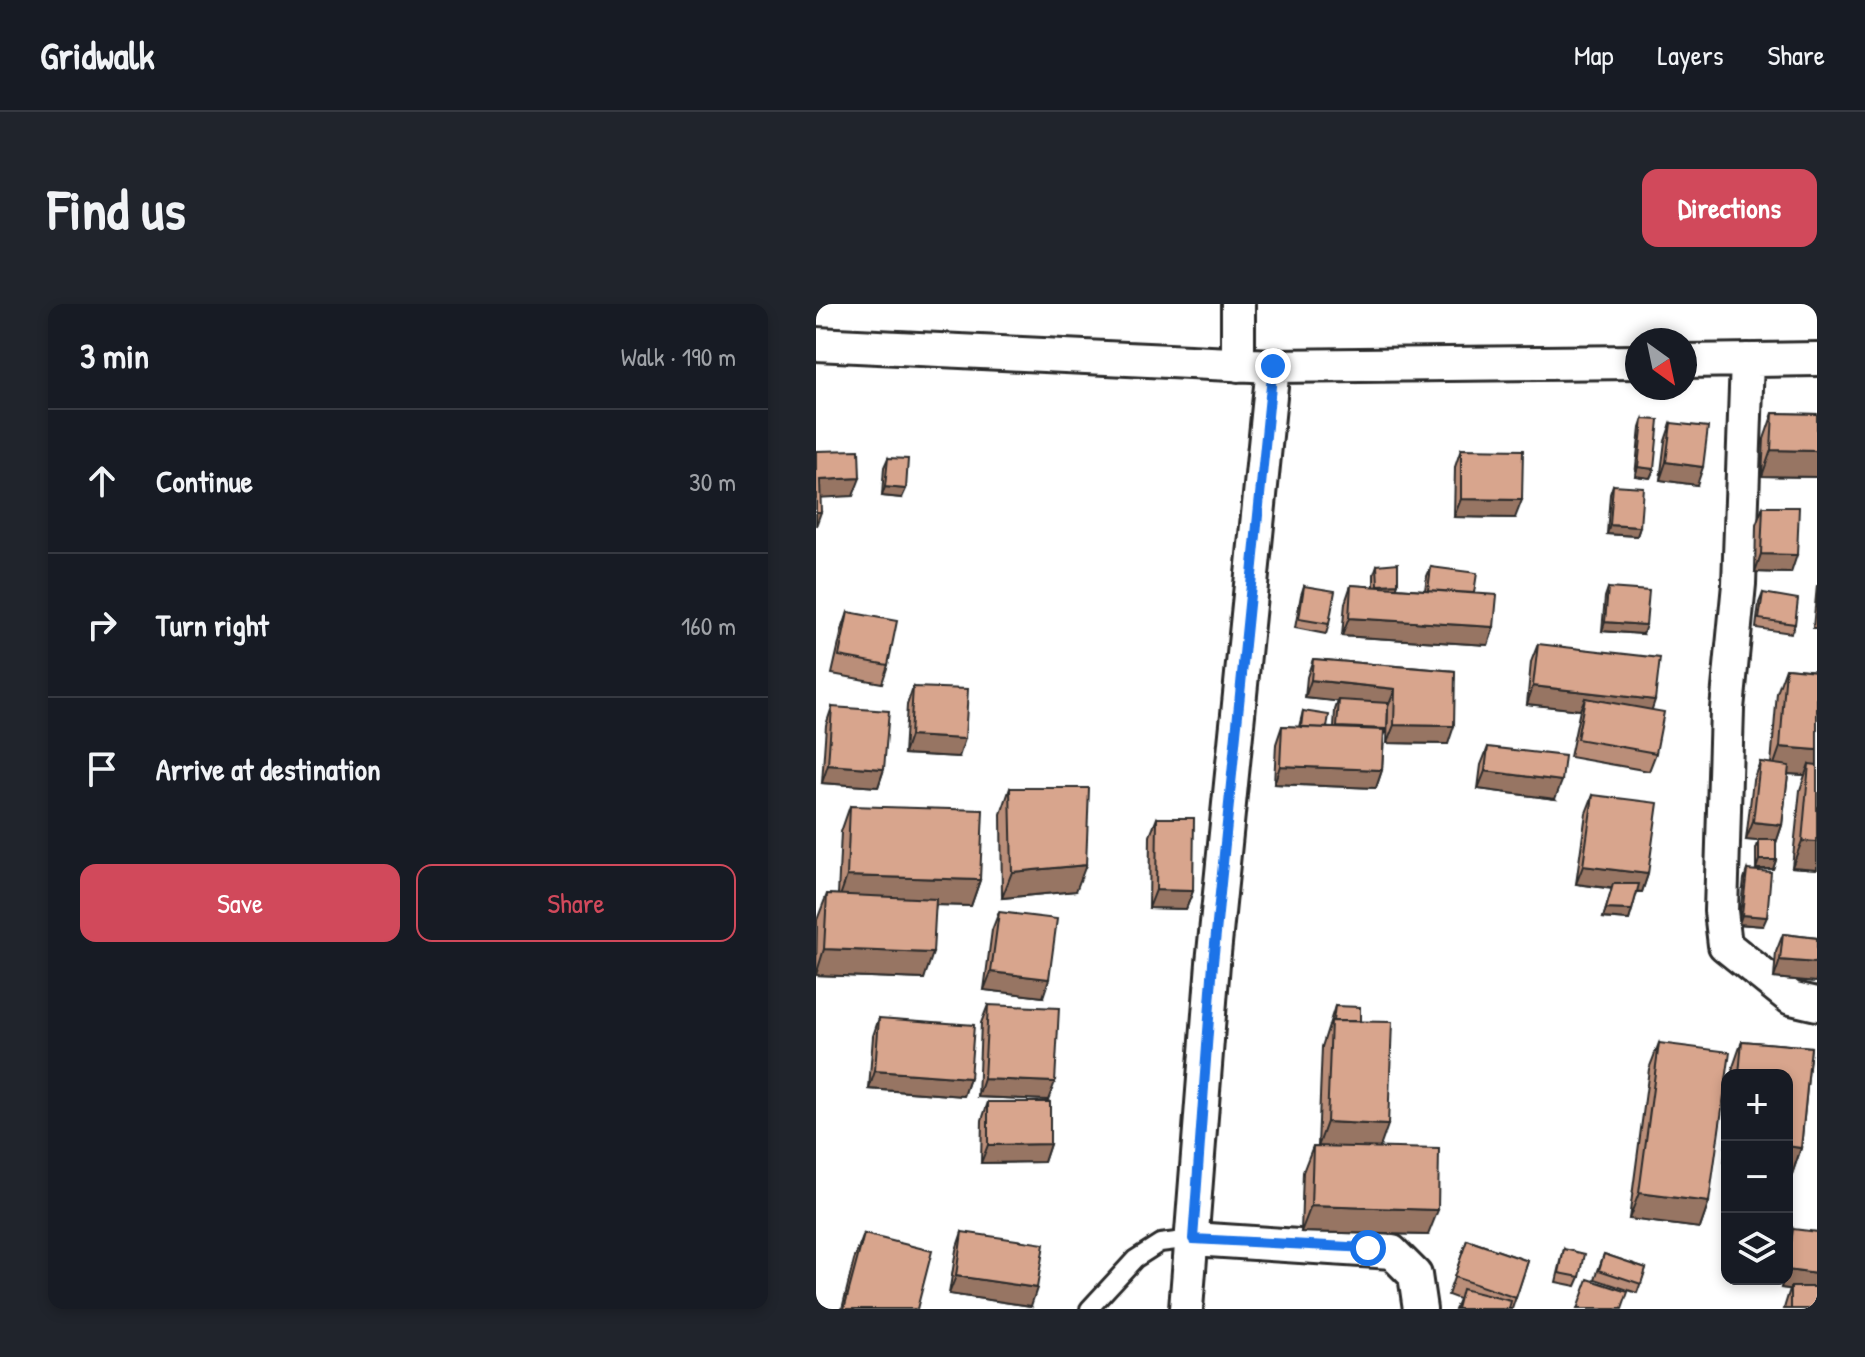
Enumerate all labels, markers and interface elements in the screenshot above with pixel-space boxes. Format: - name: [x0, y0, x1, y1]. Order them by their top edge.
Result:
- text: Gridwalk: [40, 29, 155, 81]
- text: Map: [1574, 36, 1614, 74]
- text: Layers: [1658, 36, 1723, 74]
- text: Share: [1767, 36, 1825, 74]
- button: Directions: [1642, 169, 1817, 247]
- text: Find us: [48, 171, 186, 246]
- north arrow: [1625, 328, 1697, 400]
- text: 3 min: [80, 333, 149, 379]
- text: Walk · 190 m: [621, 339, 736, 374]
- route end: [1255, 348, 1291, 384]
- icon: ahead: [80, 459, 124, 503]
- text: Continue: [156, 461, 253, 501]
- text: 30 m: [689, 464, 736, 499]
- icon: right: [80, 603, 124, 647]
- text: Turn right: [156, 605, 269, 645]
- text: 160 m: [681, 608, 736, 643]
- icon: arrive: [80, 747, 124, 791]
- text: Arrive at destination: [156, 749, 381, 789]
- button: Save: [80, 864, 400, 942]
- button: Share: [416, 864, 736, 942]
- map controls: [1721, 1069, 1793, 1285]
- button: +: [1721, 1069, 1793, 1141]
- button: −: [1721, 1141, 1793, 1213]
- button: layers: [1721, 1213, 1793, 1285]
- route start: [1350, 1230, 1386, 1266]

